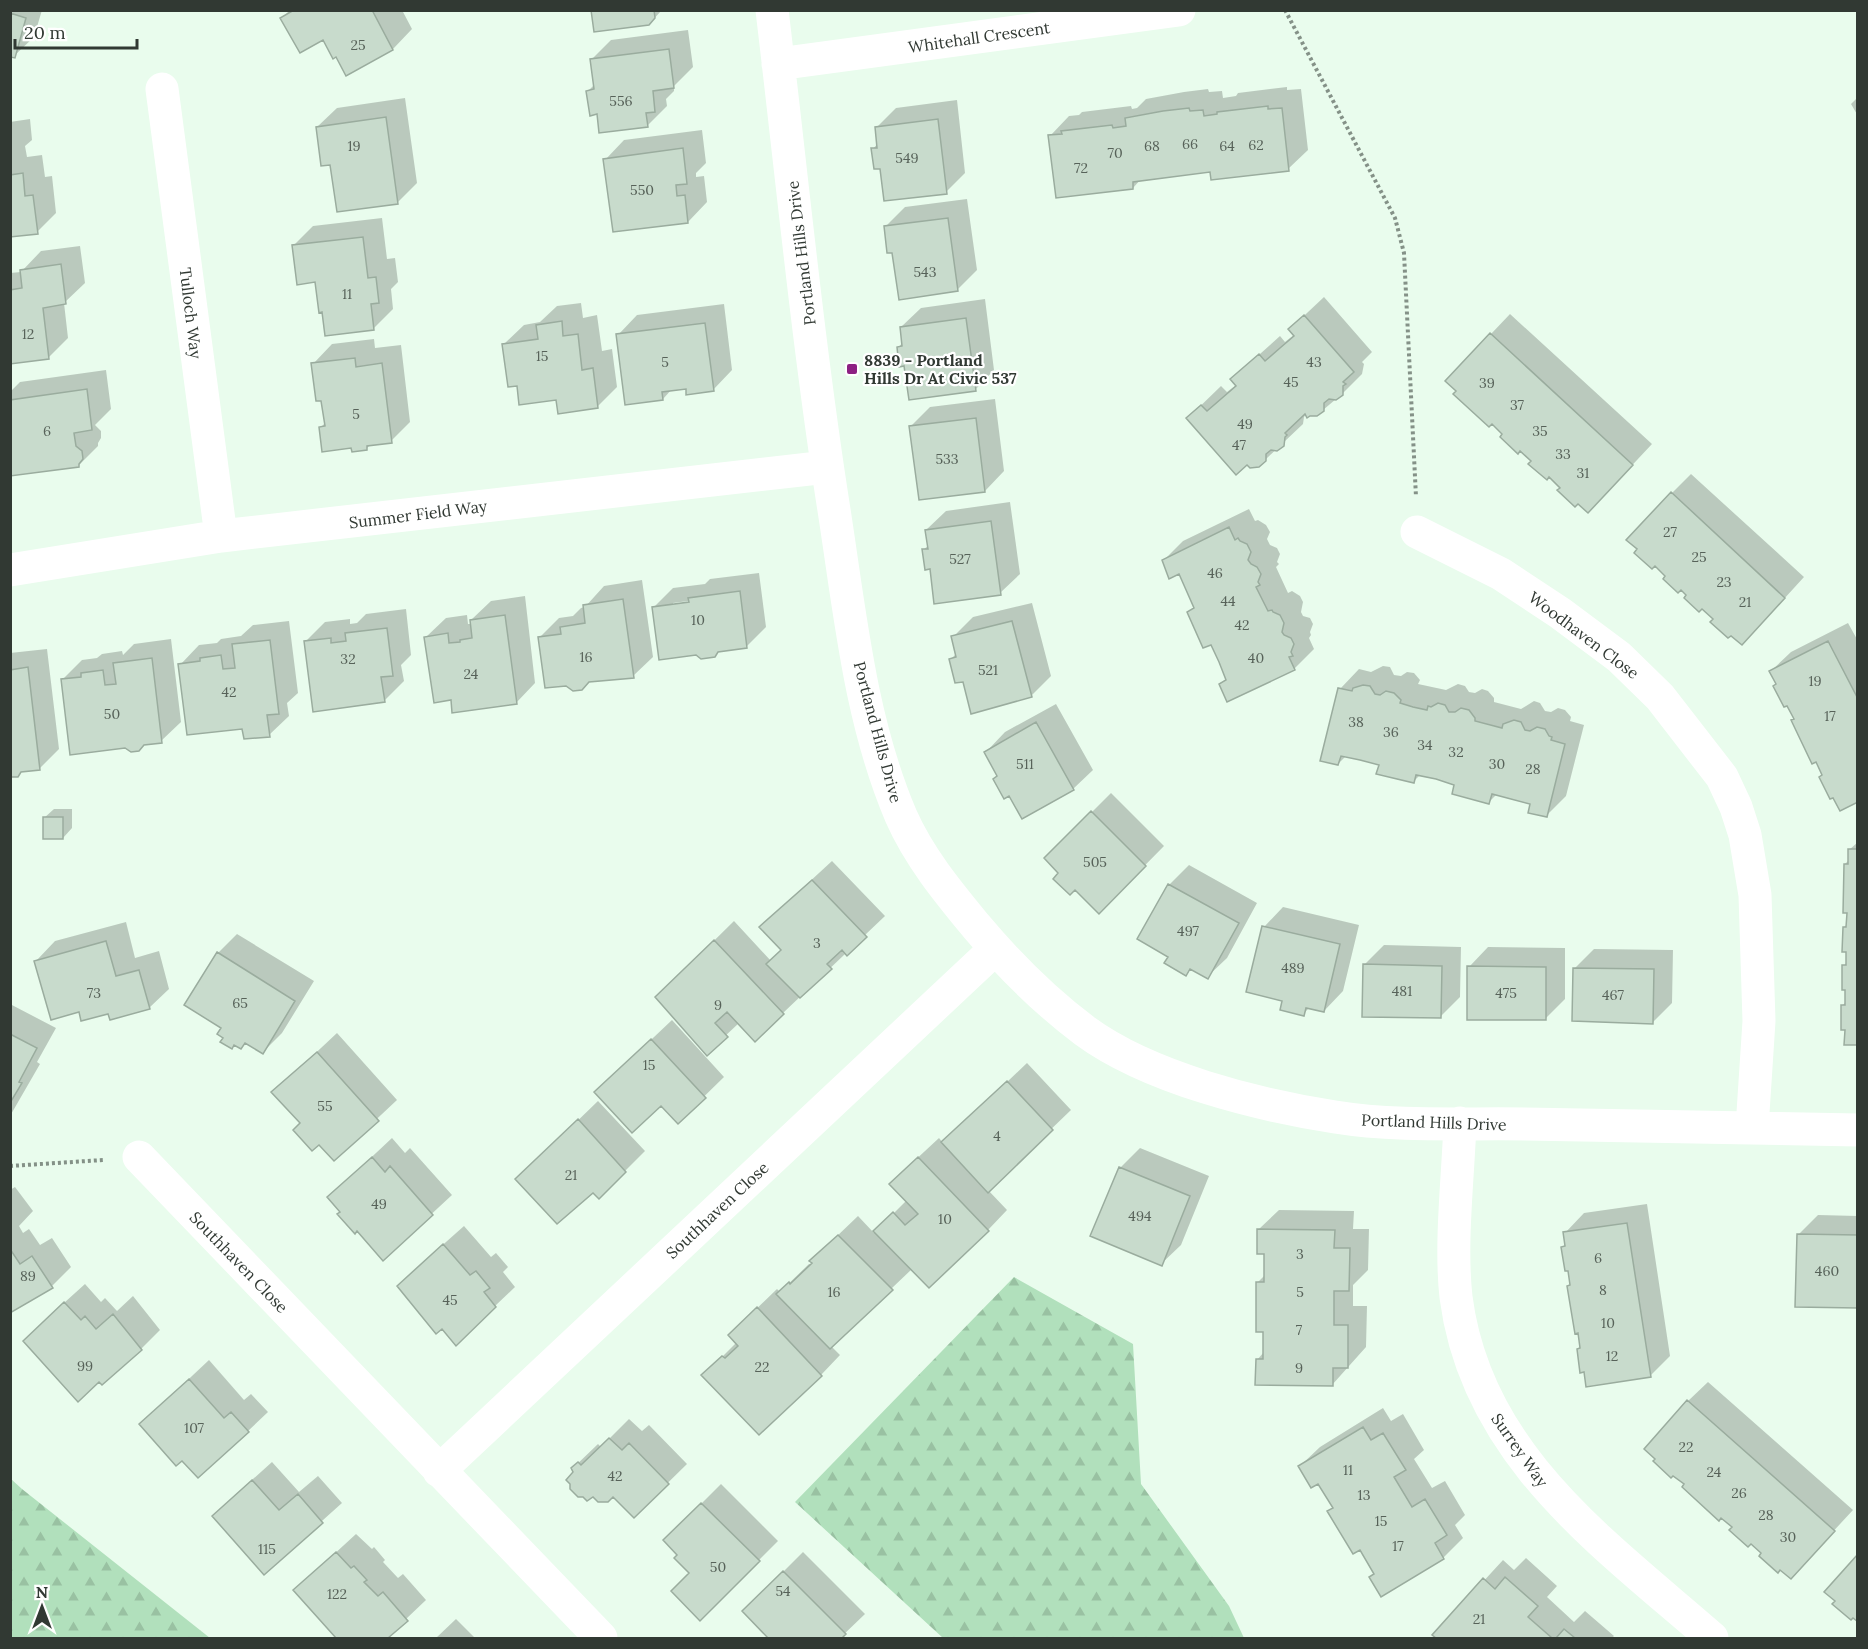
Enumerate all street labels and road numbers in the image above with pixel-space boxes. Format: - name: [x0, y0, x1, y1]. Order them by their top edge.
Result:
- street label: Whitehall Crescent: [907, 17, 1052, 57]
- street label: Portland Hills Drive: [782, 179, 820, 326]
- street label: Tulloch Way: [175, 266, 207, 360]
- street label: Summer Field Way: [348, 496, 489, 532]
- street label: Woodhaven Close: [1525, 587, 1643, 683]
- street label: Portland Hills Drive: [850, 659, 907, 805]
- street label: Portland Hills Drive: [1361, 1109, 1507, 1135]
- street label: Southhaven Close: [662, 1157, 773, 1263]
- street label: Southhaven Close: [186, 1207, 293, 1317]
- street label: Surrey Way: [1487, 1409, 1553, 1491]

